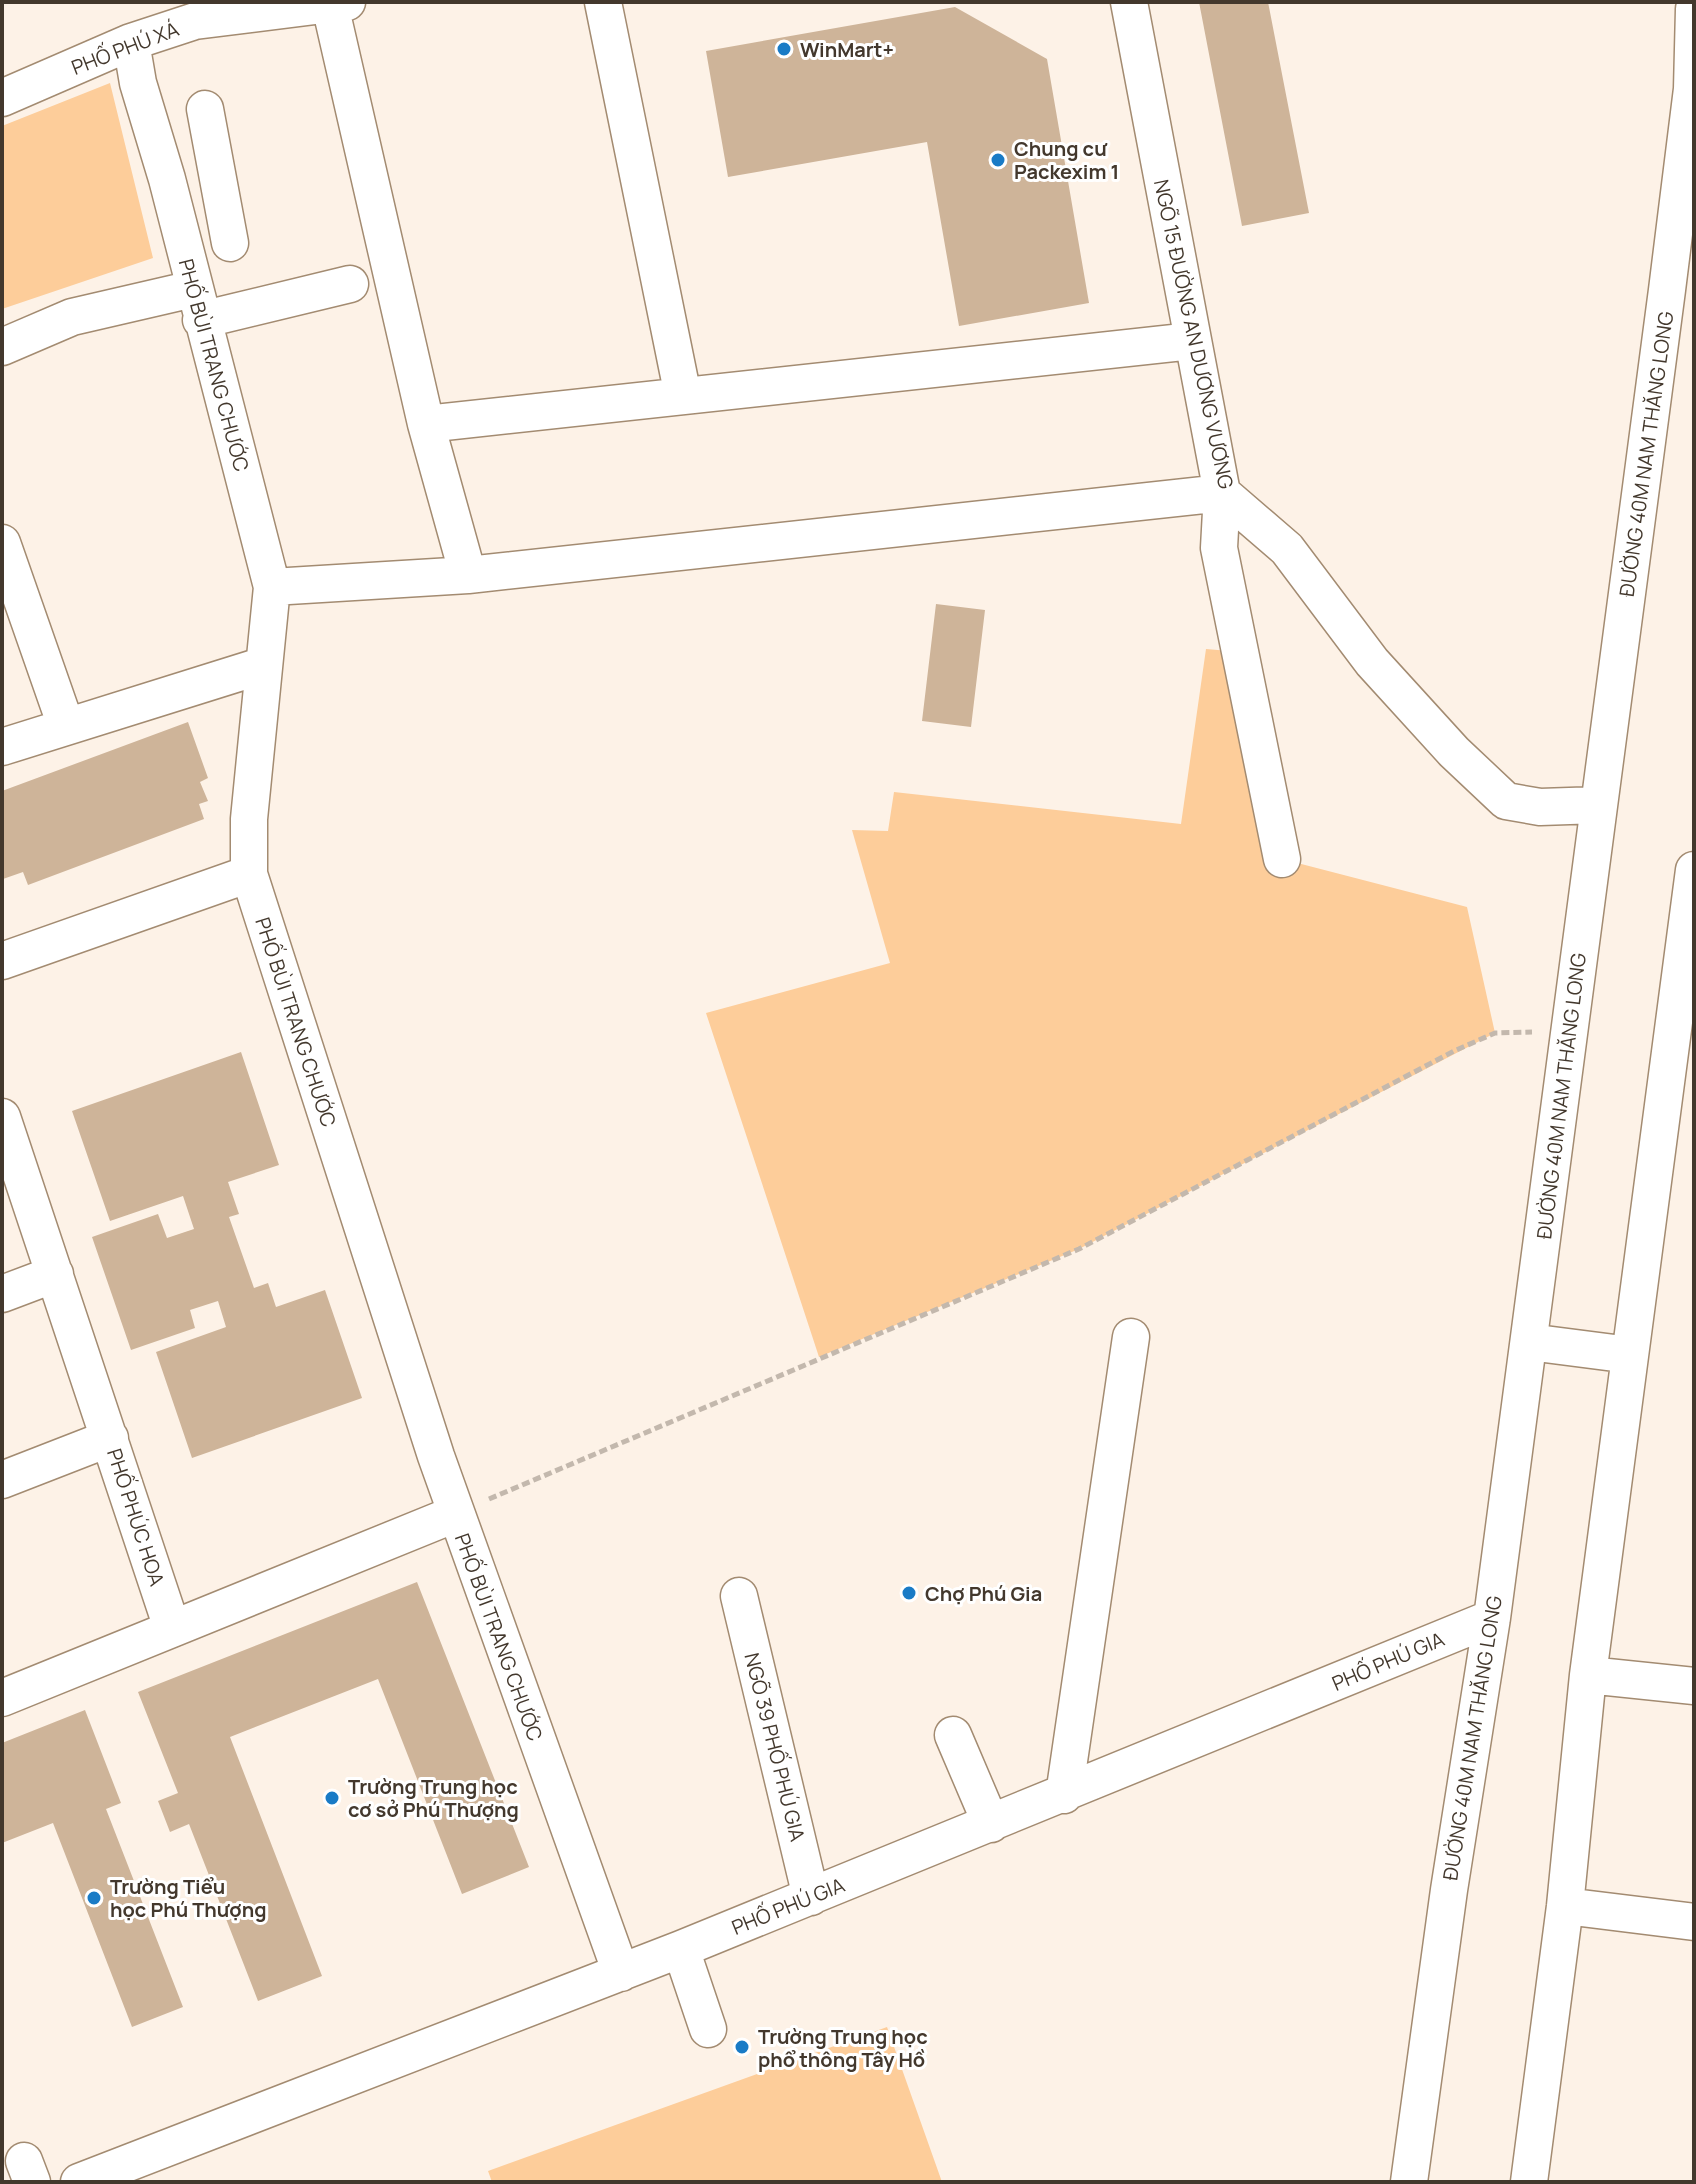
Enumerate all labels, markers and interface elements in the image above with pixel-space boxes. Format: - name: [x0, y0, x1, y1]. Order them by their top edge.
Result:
- street label: PHỐ PHÚ XÁ: [67, 14, 183, 81]
- place label: WinMart+: [800, 36, 894, 63]
- marker: WinMart+: [775, 40, 793, 58]
- place label: Chung cư Packexim 1: [1014, 135, 1119, 185]
- marker: Chung cư Packexim 1: [989, 151, 1007, 169]
- street label: NGÕ 15 ĐƯỜNG AN DƯƠNG VƯƠNG: [1148, 177, 1240, 491]
- street label: PHỐ BÙI TRANG CHƯỚC: [173, 255, 256, 474]
- street label: ĐƯỜNG 40M NAM THĂNG LONG: [1613, 310, 1679, 598]
- street label: PHỐ BÙI TRANG CHƯỚC: [249, 913, 344, 1130]
- street label: ĐƯỜNG 40M NAM THĂNG LONG: [1530, 952, 1592, 1240]
- street label: PHỐ PHÚC HOA: [101, 1445, 172, 1589]
- street label: PHỐ BÙI TRANG CHƯỚC: [449, 1529, 550, 1745]
- place label: Chợ Phú Gia: [925, 1580, 1042, 1607]
- marker: Chợ Phú Gia: [900, 1584, 918, 1602]
- street label: ĐƯỜNG 40M NAM THĂNG LONG: [1436, 1594, 1508, 1882]
- street label: PHỐ PHÚ GIA: [1327, 1624, 1449, 1697]
- street label: NGÕ 39 PHỐ PHÚ GIA: [739, 1650, 813, 1844]
- place label: Trường Trung học cơ sở Phú Thượng: [348, 1773, 519, 1823]
- marker: Trường Trung học cơ sở Phú Thượng: [323, 1789, 341, 1807]
- street label: PHỐ PHÚ GIA: [727, 1870, 849, 1941]
- place label: Trường Tiểu học Phú Thượng: [110, 1873, 267, 1923]
- marker: Trường Tiểu học Phú Thượng: [85, 1889, 103, 1907]
- place label: Trường Trung học phổ thông Tây Hồ: [758, 2023, 928, 2073]
- marker: Trường Trung học phổ thông Tây Hồ: [733, 2038, 751, 2056]

